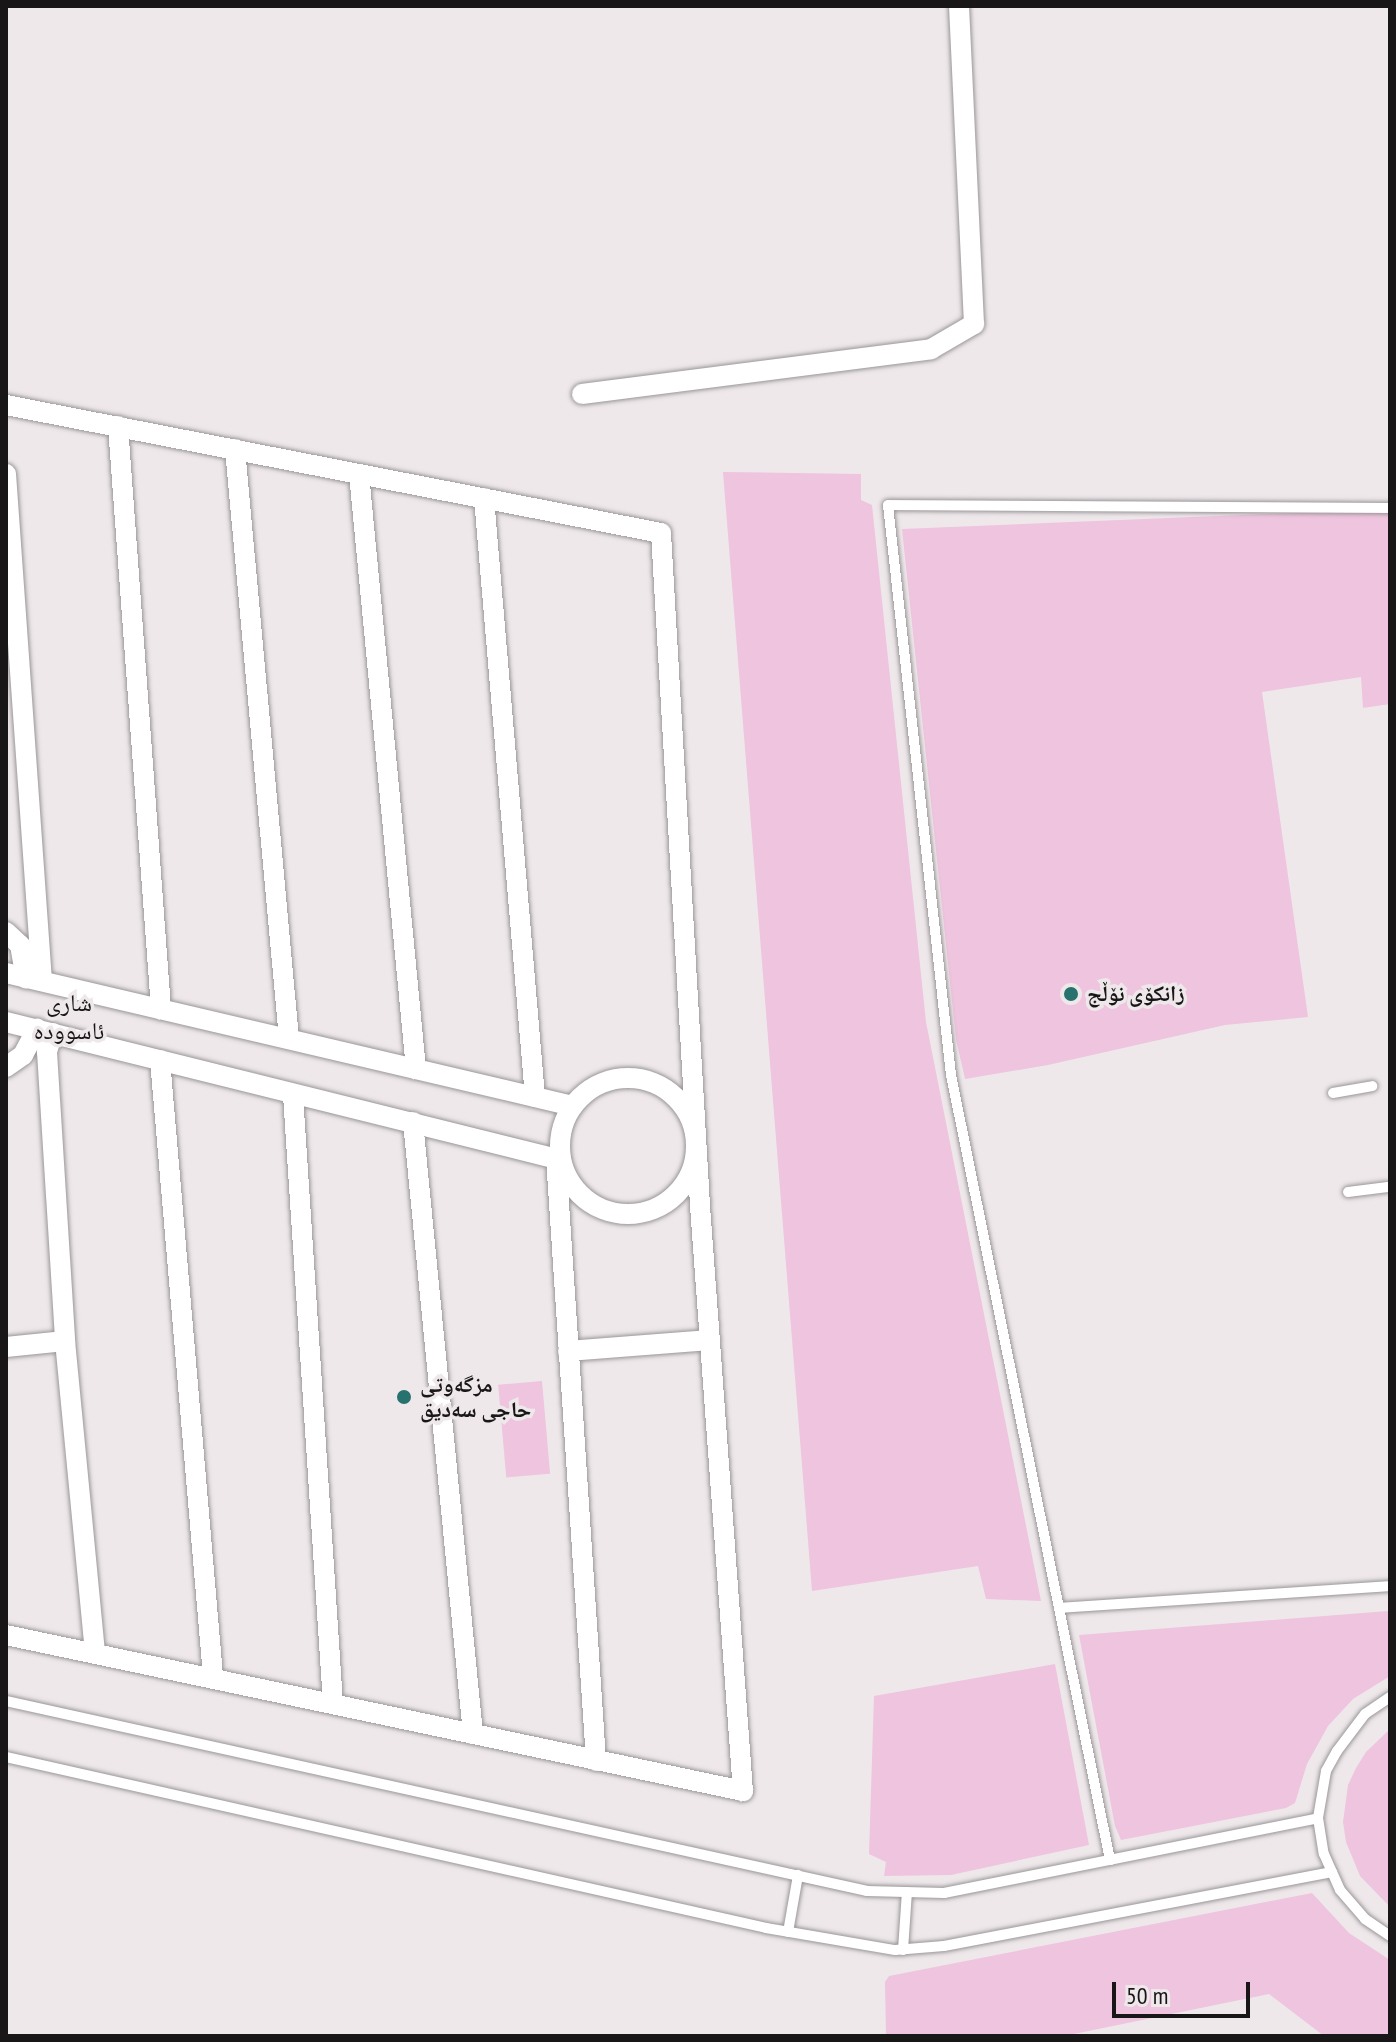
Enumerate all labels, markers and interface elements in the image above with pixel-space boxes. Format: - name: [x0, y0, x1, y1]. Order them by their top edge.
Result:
- place label: زانکۆی نۆڵج: [1087, 981, 1185, 1007]
- marker: زانکۆی نۆڵج: [1062, 985, 1080, 1003]
- district label: شاری ئاسوودە: [34, 989, 104, 1045]
- place label: مزگەوتی حاجی سەدیق: [420, 1371, 531, 1422]
- marker: مزگەوتی حاجی سەدیق: [395, 1388, 413, 1406]
- scale bar: [1116, 1966, 1254, 2016]
- text: 50 m: [1126, 1980, 1168, 2011]

